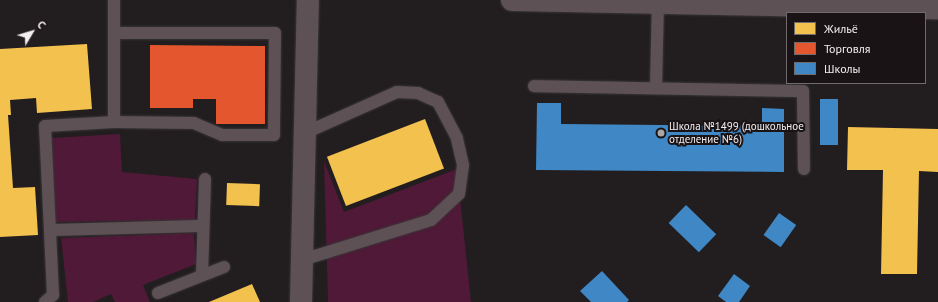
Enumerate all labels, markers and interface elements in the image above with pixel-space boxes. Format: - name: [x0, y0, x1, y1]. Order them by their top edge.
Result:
- north arrow: [12, 12, 52, 52]
- legend: [786, 12, 926, 84]
- text: С: [34, 18, 49, 31]
- text: Жильё: [824, 21, 858, 36]
- text: Торговля: [824, 41, 870, 56]
- text: Школы: [824, 61, 860, 76]
- place label: Школа №1499 (дошкольное отделение №6): [669, 120, 804, 146]
- marker: Школа №1499 (дошкольное отделение №6): [656, 128, 666, 138]

